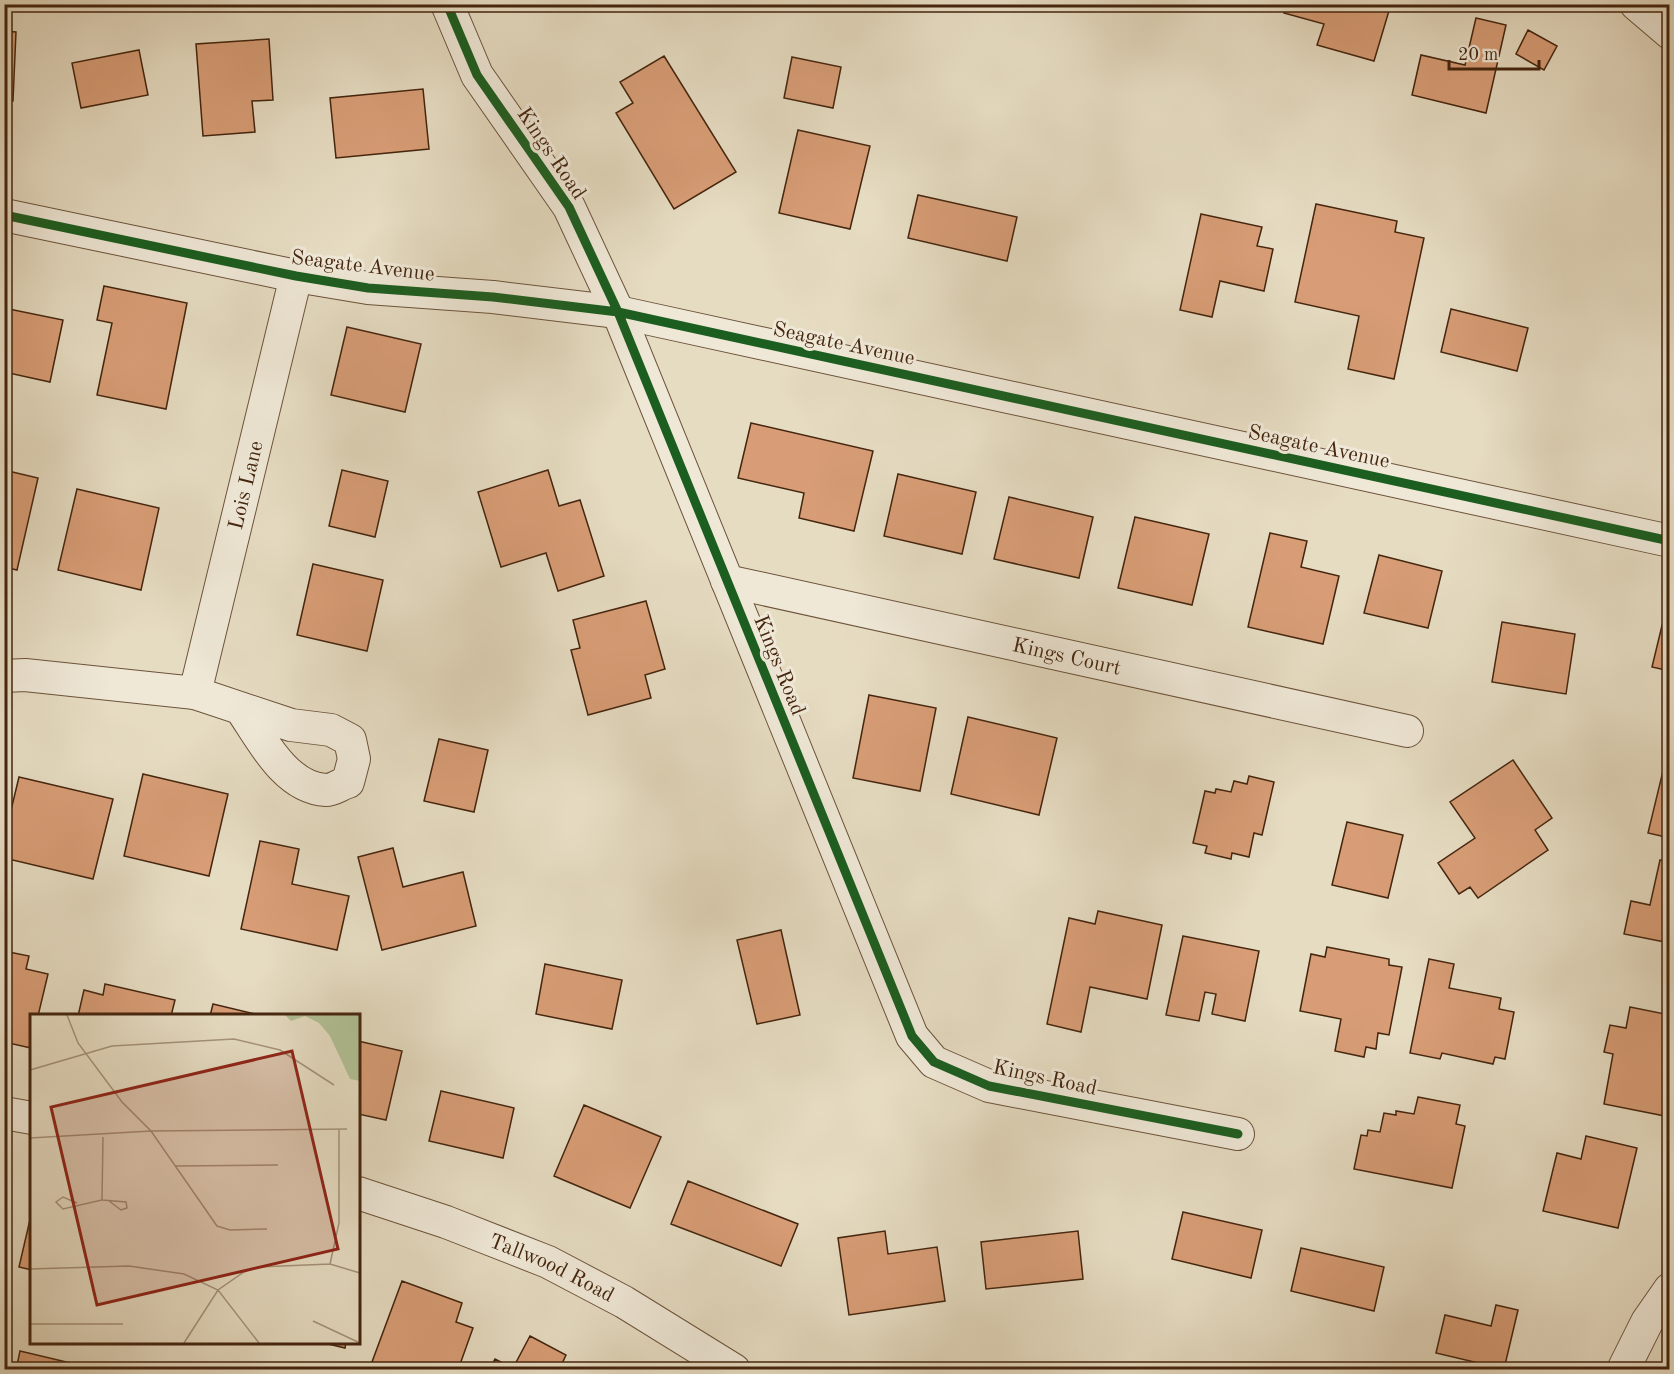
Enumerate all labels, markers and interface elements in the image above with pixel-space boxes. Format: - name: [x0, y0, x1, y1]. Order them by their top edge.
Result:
- scale bar: [1449, 33, 1539, 71]
- text: 20 m: [1458, 46, 1498, 64]
- street label: Kings Road: [512, 104, 589, 204]
- street label: Seagate Avenue: [290, 247, 436, 286]
- street label: Seagate Avenue: [771, 319, 916, 370]
- street label: Seagate Avenue: [1246, 422, 1391, 473]
- street label: Lois Lane: [226, 439, 268, 532]
- street label: Kings Road: [749, 612, 808, 719]
- street label: Kings Court: [1010, 635, 1123, 680]
- inset map: [30, 1014, 360, 1344]
- street label: Kings Road: [991, 1057, 1099, 1100]
- street label: Tallwood Road: [486, 1231, 617, 1307]

